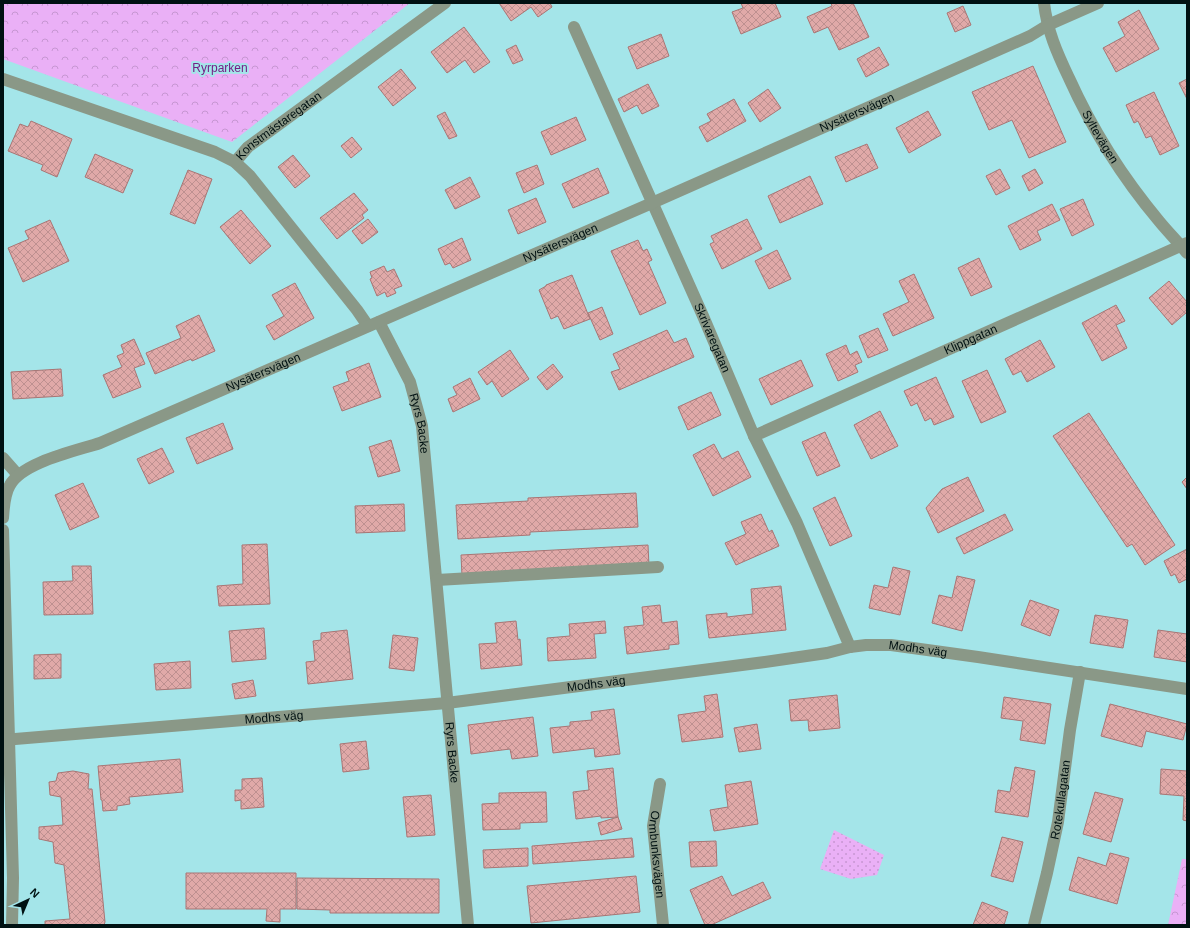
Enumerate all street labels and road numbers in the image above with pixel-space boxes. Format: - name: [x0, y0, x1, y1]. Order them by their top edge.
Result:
- street label: Konstmästaregatan: [233, 89, 324, 163]
- street label: Nysätersvägen: [817, 90, 896, 135]
- street label: Syltevägen: [1079, 108, 1121, 166]
- street label: Nysätersvägen: [521, 220, 600, 265]
- street label: Skrivaregatan: [691, 301, 733, 375]
- street label: Klippgatan: [942, 322, 999, 357]
- street label: Nysätersvägen: [224, 350, 303, 394]
- street label: Ryrs Backe: [406, 392, 432, 454]
- street label: Modhs väg: [888, 638, 948, 660]
- street label: Modhs väg: [566, 673, 626, 694]
- street label: Modhs väg: [244, 708, 304, 727]
- street label: Ryrs Backe: [442, 721, 462, 784]
- street label: Rotekullagatan: [1047, 759, 1073, 841]
- street label: Ormbunksvägen: [646, 809, 667, 899]

